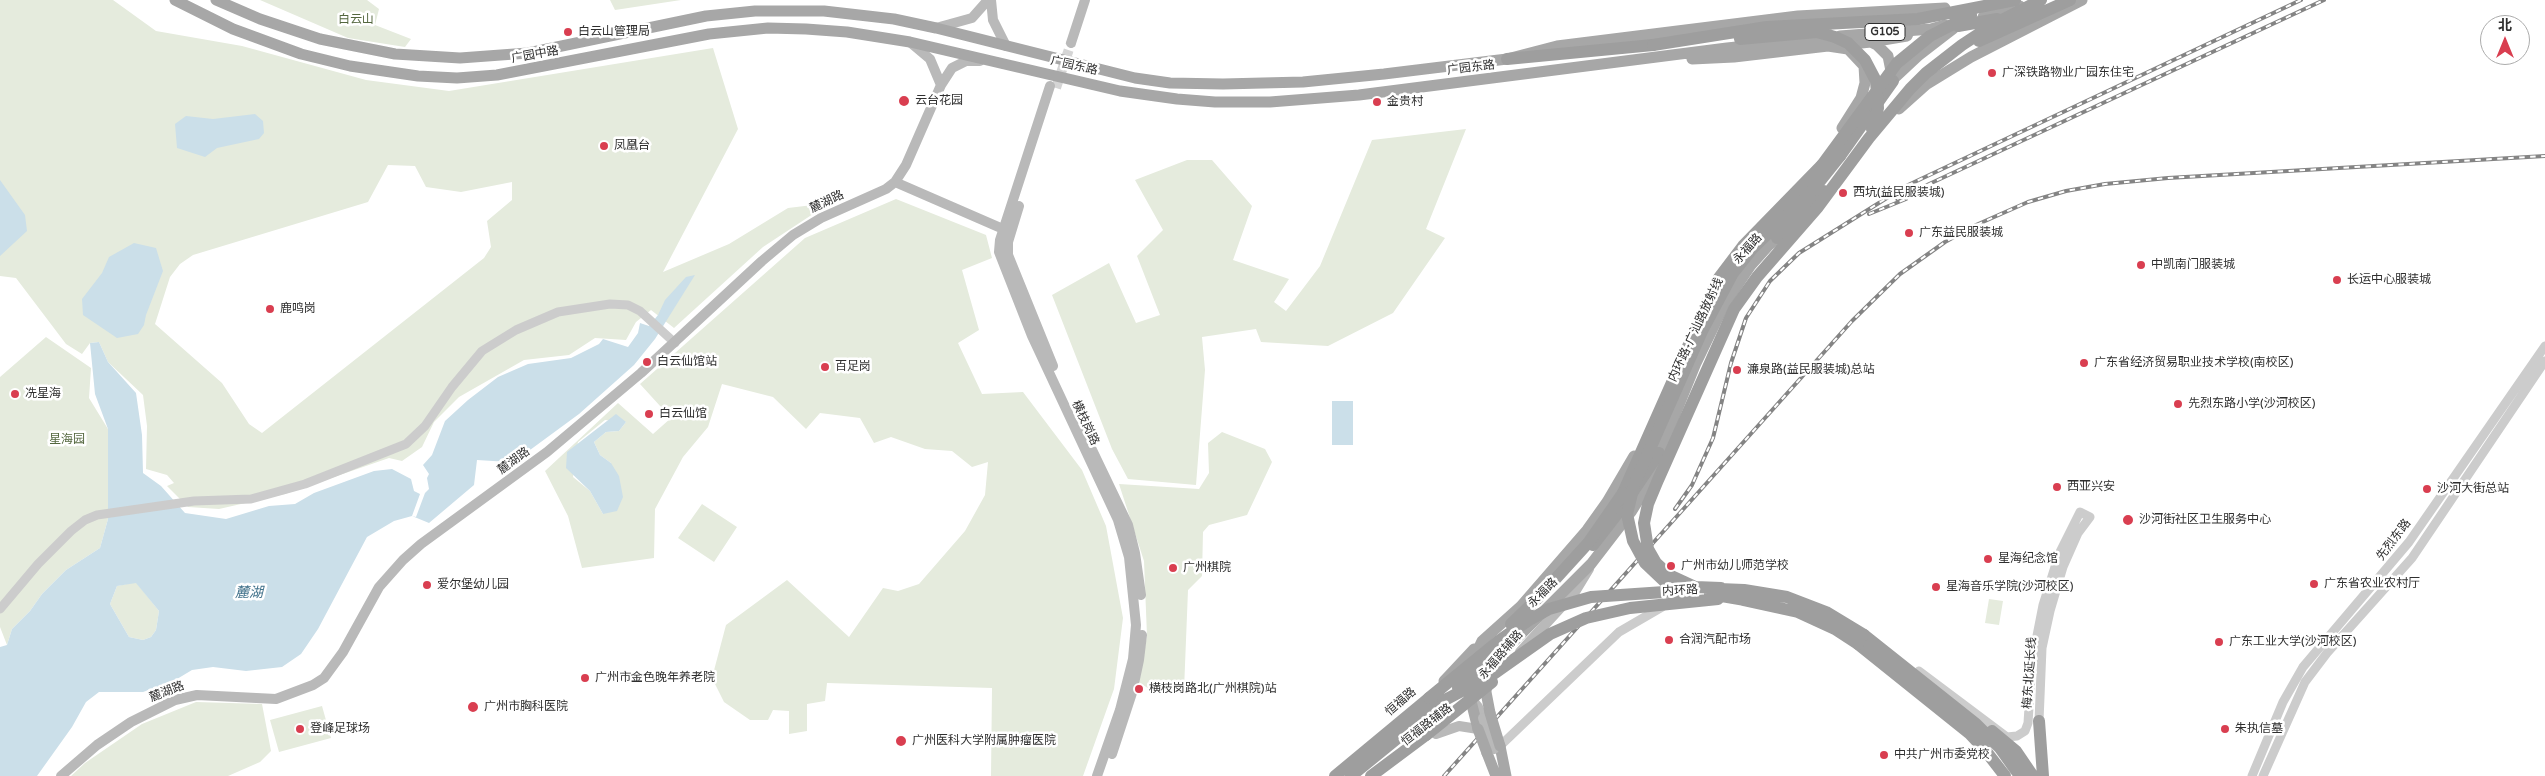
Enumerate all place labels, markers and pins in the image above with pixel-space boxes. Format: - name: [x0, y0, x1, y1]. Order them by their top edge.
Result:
- place label: 白云山管理局: [578, 25, 650, 39]
- marker: 白云山管理局: [562, 26, 574, 38]
- place label: 广深铁路物业广园东住宅: [2002, 66, 2134, 80]
- marker: 广深铁路物业广园东住宅: [1986, 67, 1998, 79]
- marker: 云台花园: [897, 94, 911, 108]
- place label: 云台花园: [915, 94, 963, 108]
- place label: 金贵村: [1387, 95, 1423, 109]
- marker: 金贵村: [1371, 96, 1383, 108]
- place label: 凤凰台: [614, 139, 650, 153]
- marker: 凤凰台: [598, 140, 610, 152]
- place label: 西坑(益民服装城): [1853, 186, 1944, 200]
- marker: 西坑(益民服装城): [1837, 187, 1849, 199]
- place label: 广东益民服装城: [1919, 226, 2003, 240]
- marker: 广东益民服装城: [1903, 227, 1915, 239]
- place label: 中凯南门服装城: [2151, 258, 2235, 272]
- marker: 中凯南门服装城: [2135, 259, 2147, 271]
- place label: 长运中心服装城: [2347, 273, 2431, 287]
- marker: 长运中心服装城: [2331, 274, 2343, 286]
- place label: 鹿鸣岗: [280, 302, 316, 316]
- marker: 鹿鸣岗: [264, 303, 276, 315]
- place label: 白云仙馆站: [657, 355, 717, 369]
- marker: 白云仙馆站: [641, 356, 653, 368]
- place label: 广东省经济贸易职业技术学校(南校区): [2094, 356, 2293, 370]
- marker: 广东省经济贸易职业技术学校(南校区): [2078, 357, 2090, 369]
- place label: 百足岗: [835, 360, 871, 374]
- marker: 百足岗: [819, 361, 831, 373]
- place label: 濂泉路(益民服装城)总站: [1747, 363, 1874, 377]
- marker: 濂泉路(益民服装城)总站: [1731, 364, 1743, 376]
- place label: 冼星海: [25, 387, 61, 401]
- marker: 冼星海: [9, 388, 21, 400]
- place label: 先烈东路小学(沙河校区): [2188, 397, 2315, 411]
- marker: 先烈东路小学(沙河校区): [2172, 398, 2184, 410]
- place label: 白云仙馆: [659, 407, 707, 421]
- marker: 白云仙馆: [643, 408, 655, 420]
- place label: 西亚兴安: [2067, 480, 2115, 494]
- marker: 西亚兴安: [2051, 481, 2063, 493]
- place label: 沙河大街总站: [2437, 482, 2509, 496]
- marker: 沙河大街总站: [2421, 483, 2433, 495]
- marker: 沙河街社区卫生服务中心: [2121, 513, 2135, 527]
- place label: 沙河街社区卫生服务中心: [2139, 513, 2271, 527]
- place label: 星海纪念馆: [1998, 552, 2058, 566]
- marker: 星海纪念馆: [1982, 553, 1994, 565]
- place label: 广州市幼儿师范学校: [1681, 559, 1789, 573]
- marker: 广州市幼儿师范学校: [1665, 560, 1677, 572]
- place label: 广州棋院: [1183, 561, 1231, 575]
- marker: 广州棋院: [1167, 562, 1179, 574]
- place label: 广东省农业农村厅: [2324, 577, 2420, 591]
- place label: 爱尔堡幼儿园: [437, 578, 509, 592]
- marker: 广东省农业农村厅: [2308, 578, 2320, 590]
- marker: 爱尔堡幼儿园: [421, 579, 433, 591]
- place label: 星海音乐学院(沙河校区): [1946, 580, 2073, 594]
- marker: 星海音乐学院(沙河校区): [1930, 581, 1942, 593]
- place label: 合润汽配市场: [1679, 633, 1751, 647]
- marker: 合润汽配市场: [1663, 634, 1675, 646]
- place label: 广东工业大学(沙河校区): [2229, 635, 2356, 649]
- marker: 广东工业大学(沙河校区): [2213, 636, 2225, 648]
- place label: 广州市金色晚年养老院: [595, 671, 715, 685]
- marker: 广州市金色晚年养老院: [579, 672, 591, 684]
- place label: 横枝岗路北(广州棋院)站: [1149, 682, 1276, 696]
- marker: 横枝岗路北(广州棋院)站: [1133, 683, 1145, 695]
- marker: 广州市胸科医院: [466, 700, 480, 714]
- place label: 广州市胸科医院: [484, 700, 568, 714]
- place label: 登峰足球场: [310, 722, 370, 736]
- place label: 朱执信墓: [2235, 722, 2283, 736]
- marker: 登峰足球场: [294, 723, 306, 735]
- marker: 朱执信墓: [2219, 723, 2231, 735]
- marker: 广州医科大学附属肿瘤医院: [894, 734, 908, 748]
- place label: 广州医科大学附属肿瘤医院: [912, 734, 1056, 748]
- place label: 中共广州市委党校: [1894, 748, 1990, 762]
- marker: 中共广州市委党校: [1878, 749, 1890, 761]

